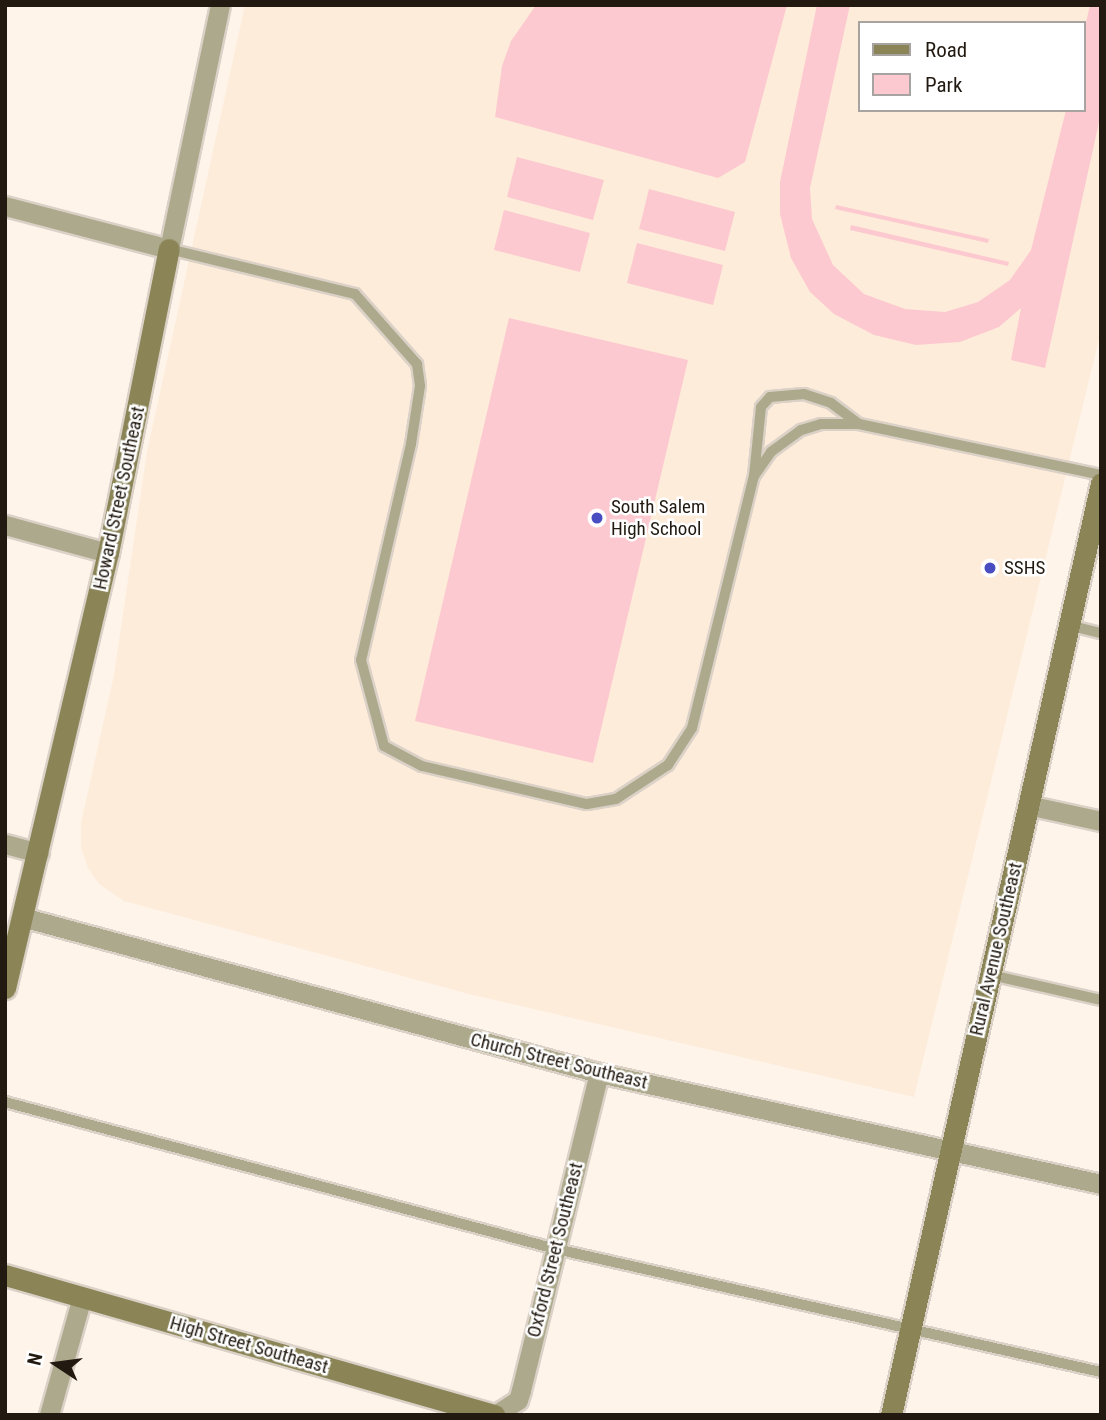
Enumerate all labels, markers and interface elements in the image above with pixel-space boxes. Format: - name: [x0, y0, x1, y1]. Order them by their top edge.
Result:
- legend: [858, 21, 1085, 112]
- text: Road: [925, 38, 967, 62]
- text: Park: [925, 73, 962, 97]
- street label: Howard Street Southeast: [88, 404, 150, 592]
- place label: South Salem High School: [611, 496, 705, 540]
- marker: South Salem High School: [589, 510, 605, 526]
- place label: SSHS: [1004, 557, 1045, 579]
- marker: SSHS: [982, 560, 998, 576]
- street label: Rural Avenue Southeast: [965, 860, 1027, 1038]
- street label: Church Street Southeast: [468, 1028, 650, 1094]
- street label: Oxford Street Southeast: [522, 1160, 588, 1340]
- street label: High Street Southeast: [167, 1311, 331, 1379]
- north arrow: [21, 1329, 91, 1399]
- text: N: [23, 1351, 48, 1367]

